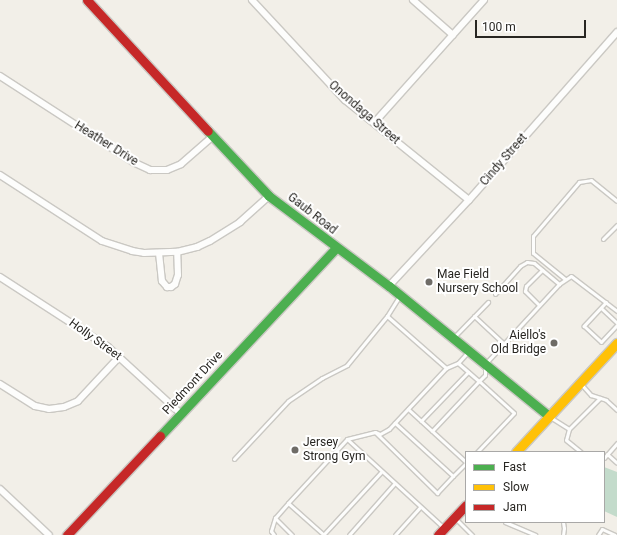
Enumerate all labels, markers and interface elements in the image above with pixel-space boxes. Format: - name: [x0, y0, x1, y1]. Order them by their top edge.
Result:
- scale bar: [477, 12, 588, 38]
- text: 100 m: [482, 20, 516, 34]
- street label: Onondaga Street: [325, 78, 403, 148]
- street label: Heather Drive: [72, 119, 140, 169]
- street label: Cindy Street: [477, 131, 531, 189]
- street label: Gaub Road: [284, 190, 340, 238]
- place label: Mae Field Nursery School: [437, 268, 518, 296]
- marker: Mae Field Nursery School: [424, 277, 434, 287]
- street label: Holly Street: [66, 316, 124, 364]
- place label: Aiello's Old Bridge: [491, 329, 546, 357]
- marker: Aiello's Old Bridge: [549, 338, 559, 348]
- street label: Piedmont Drive: [160, 348, 226, 418]
- place label: Jersey Strong Gym: [303, 436, 366, 464]
- marker: Jersey Strong Gym: [290, 445, 300, 455]
- legend: [465, 451, 605, 523]
- text: Fast: [503, 460, 526, 474]
- text: Slow: [503, 480, 529, 494]
- text: Jam: [503, 500, 527, 514]

